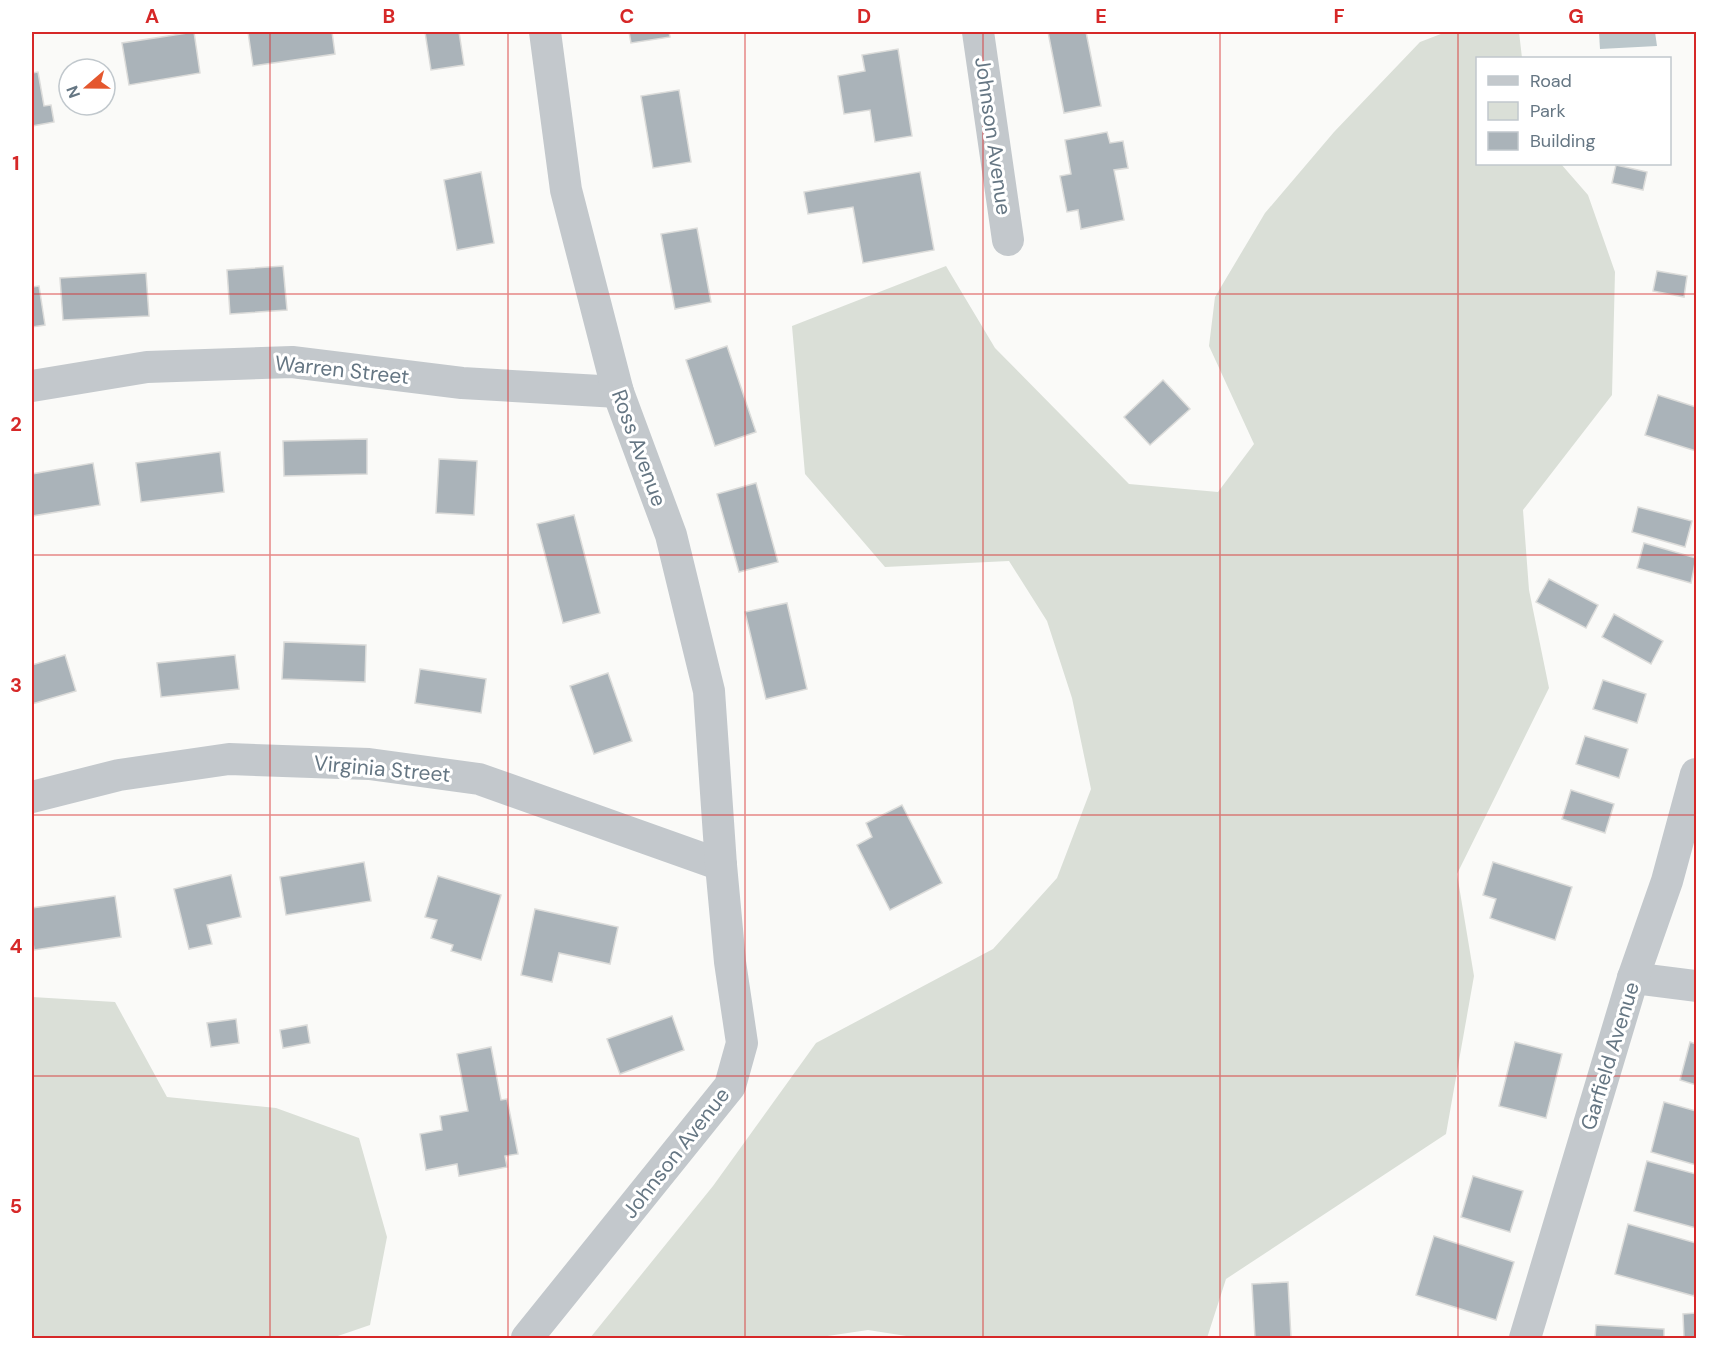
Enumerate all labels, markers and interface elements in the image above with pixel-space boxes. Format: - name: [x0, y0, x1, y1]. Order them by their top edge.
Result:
- text: A: [145, 3, 159, 29]
- text: B: [383, 3, 395, 29]
- text: C: [620, 3, 634, 29]
- text: D: [857, 3, 871, 29]
- text: E: [1095, 3, 1107, 29]
- text: F: [1333, 3, 1345, 29]
- text: G: [1568, 3, 1584, 29]
- street label: Johnson Avenue: [968, 55, 1018, 217]
- north arrow: [57, 57, 117, 117]
- legend: [1476, 57, 1671, 165]
- text: Road: [1530, 69, 1572, 93]
- text: N: [62, 83, 85, 101]
- text: Park: [1530, 99, 1566, 123]
- text: Building: [1530, 129, 1595, 153]
- text: 1: [12, 150, 20, 176]
- street label: Warren Street: [273, 349, 411, 391]
- street label: Ross Avenue: [605, 386, 673, 510]
- text: 2: [10, 411, 22, 437]
- text: 3: [10, 672, 22, 698]
- street label: Virginia Street: [313, 749, 451, 789]
- text: 4: [10, 933, 23, 959]
- street label: Garfield Avenue: [1574, 978, 1646, 1134]
- street label: Johnson Avenue: [616, 1082, 736, 1224]
- text: 5: [10, 1193, 22, 1219]

